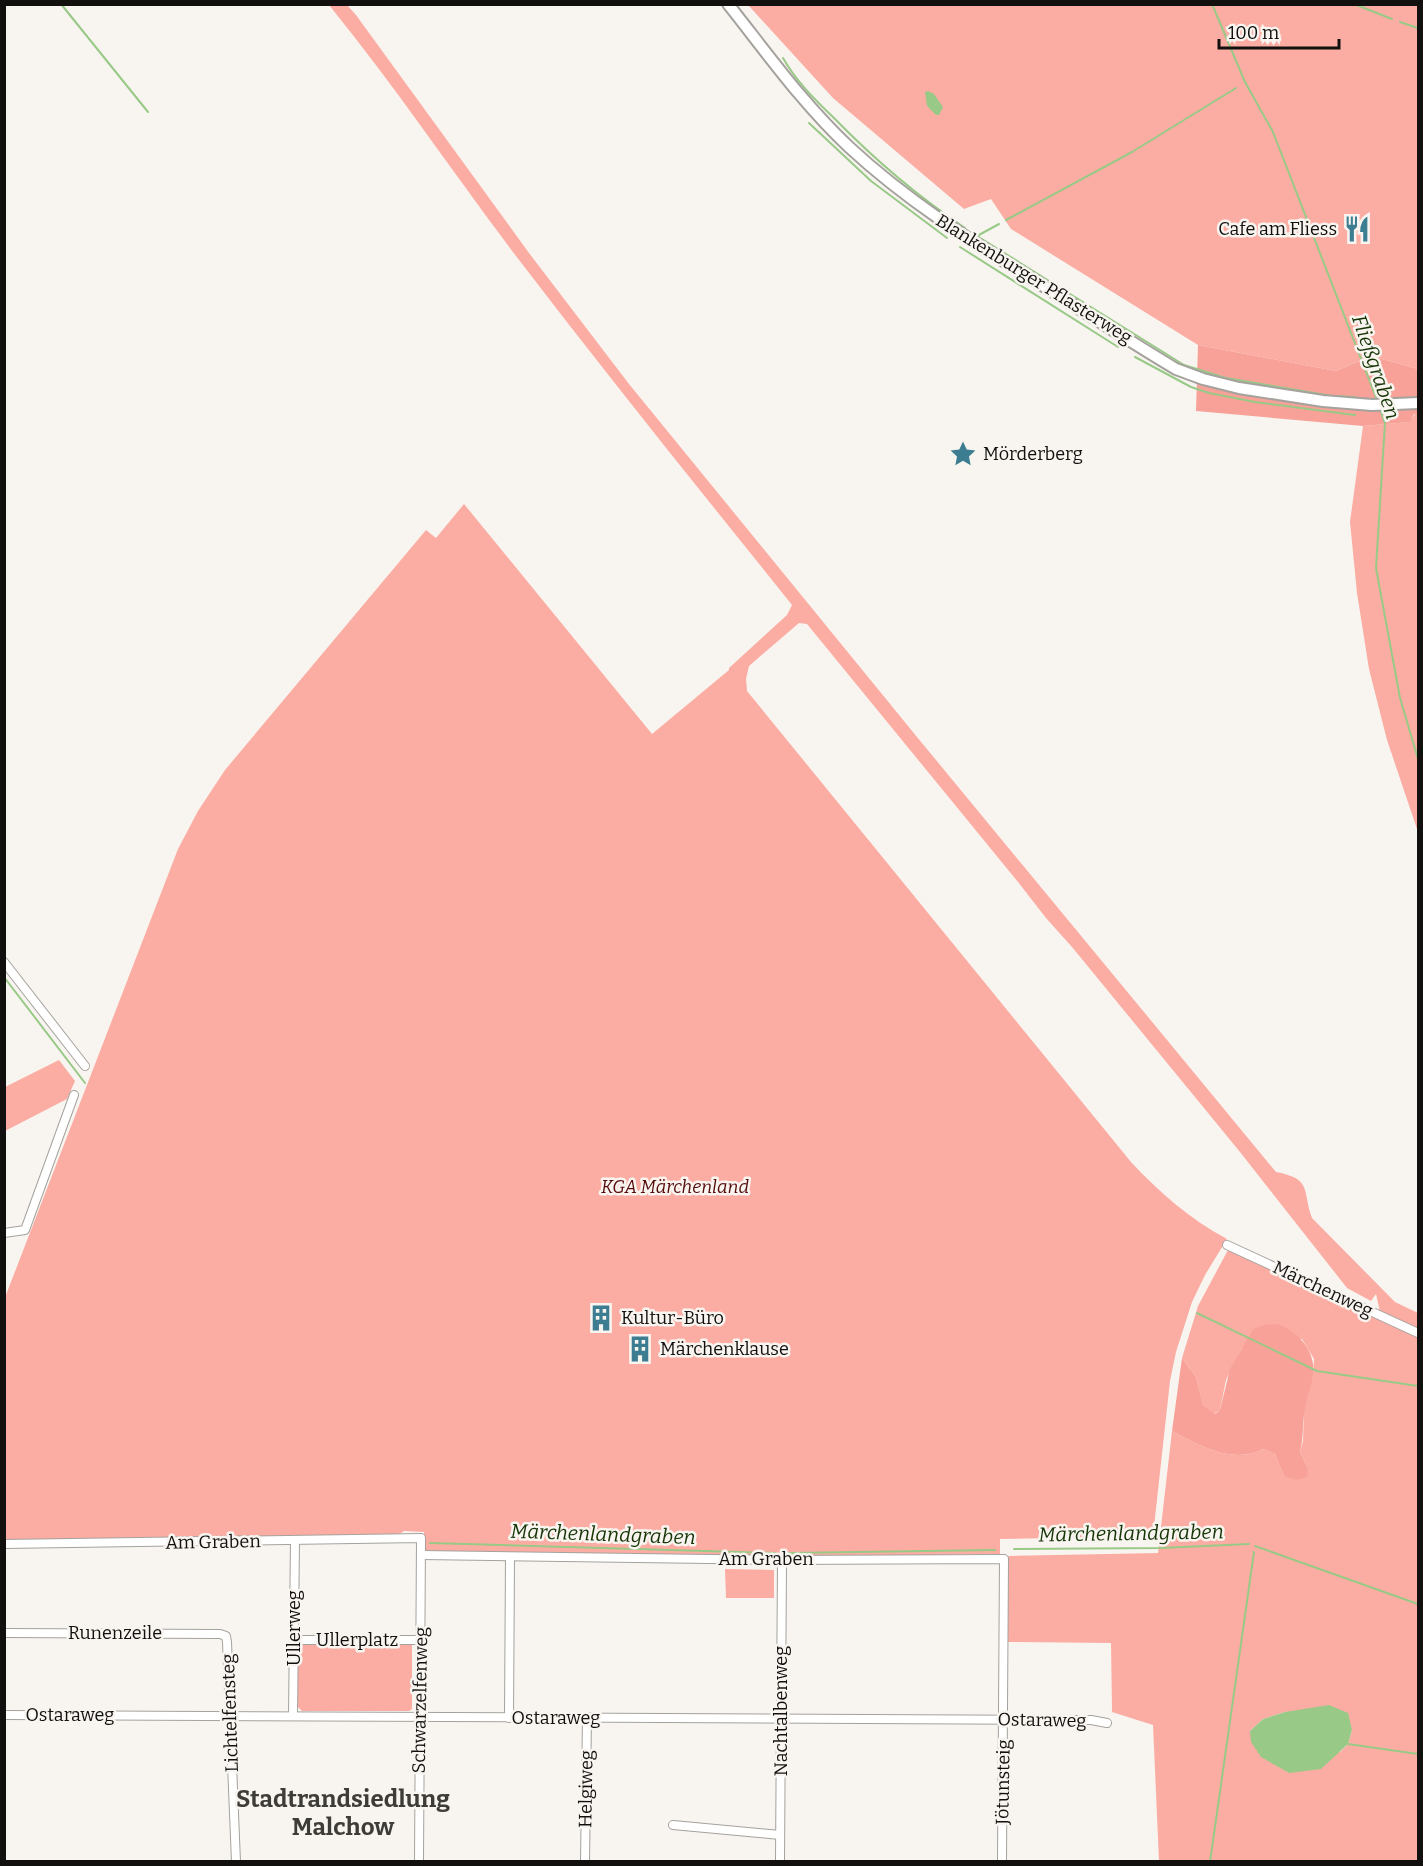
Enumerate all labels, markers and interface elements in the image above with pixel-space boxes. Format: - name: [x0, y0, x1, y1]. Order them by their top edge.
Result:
- scale bar: [1219, 12, 1339, 50]
- text: 100 m: [1228, 22, 1279, 44]
- street label: Blankenburger Pflasterweg: [932, 209, 1136, 349]
- restaurant icon: Cafe am Fliess: [1342, 214, 1372, 244]
- place label: Cafe am Fliess: [1218, 218, 1337, 240]
- water label: Fließgraben: [1347, 312, 1405, 422]
- place icon: Mörderberg: [948, 439, 978, 469]
- place label: Mörderberg: [983, 443, 1083, 465]
- park label: KGA Märchenland: [601, 1176, 749, 1198]
- street label: Märchenweg: [1269, 1256, 1377, 1322]
- building icon: Kultur-Büro: [586, 1303, 616, 1333]
- place label: Kultur-Büro: [621, 1307, 724, 1329]
- building icon: Märchenklause: [625, 1334, 655, 1364]
- place label: Märchenklause: [660, 1338, 789, 1360]
- water label: Märchenlandgraben: [510, 1519, 696, 1549]
- water label: Märchenlandgraben: [1038, 1519, 1224, 1547]
- street label: Am Graben: [165, 1530, 261, 1554]
- street label: Am Graben: [718, 1548, 814, 1570]
- street label: Ullerweg: [283, 1590, 305, 1666]
- street label: Runenzeile: [68, 1622, 162, 1644]
- street label: Schwarzelfenweg: [408, 1627, 432, 1773]
- street label: Ullerplatz: [316, 1629, 398, 1651]
- street label: Nachtalbenweg: [770, 1646, 792, 1776]
- street label: Lichtelfensteg: [217, 1653, 243, 1773]
- street label: Ostaraweg: [26, 1704, 114, 1726]
- street label: Ostaraweg: [512, 1707, 600, 1729]
- street label: Ostaraweg: [997, 1708, 1087, 1732]
- street label: Jötunsteig: [991, 1739, 1015, 1826]
- street label: Helgiweg: [574, 1750, 598, 1828]
- district label: Stadtrandsiedlung Malchow: [236, 1785, 450, 1841]

